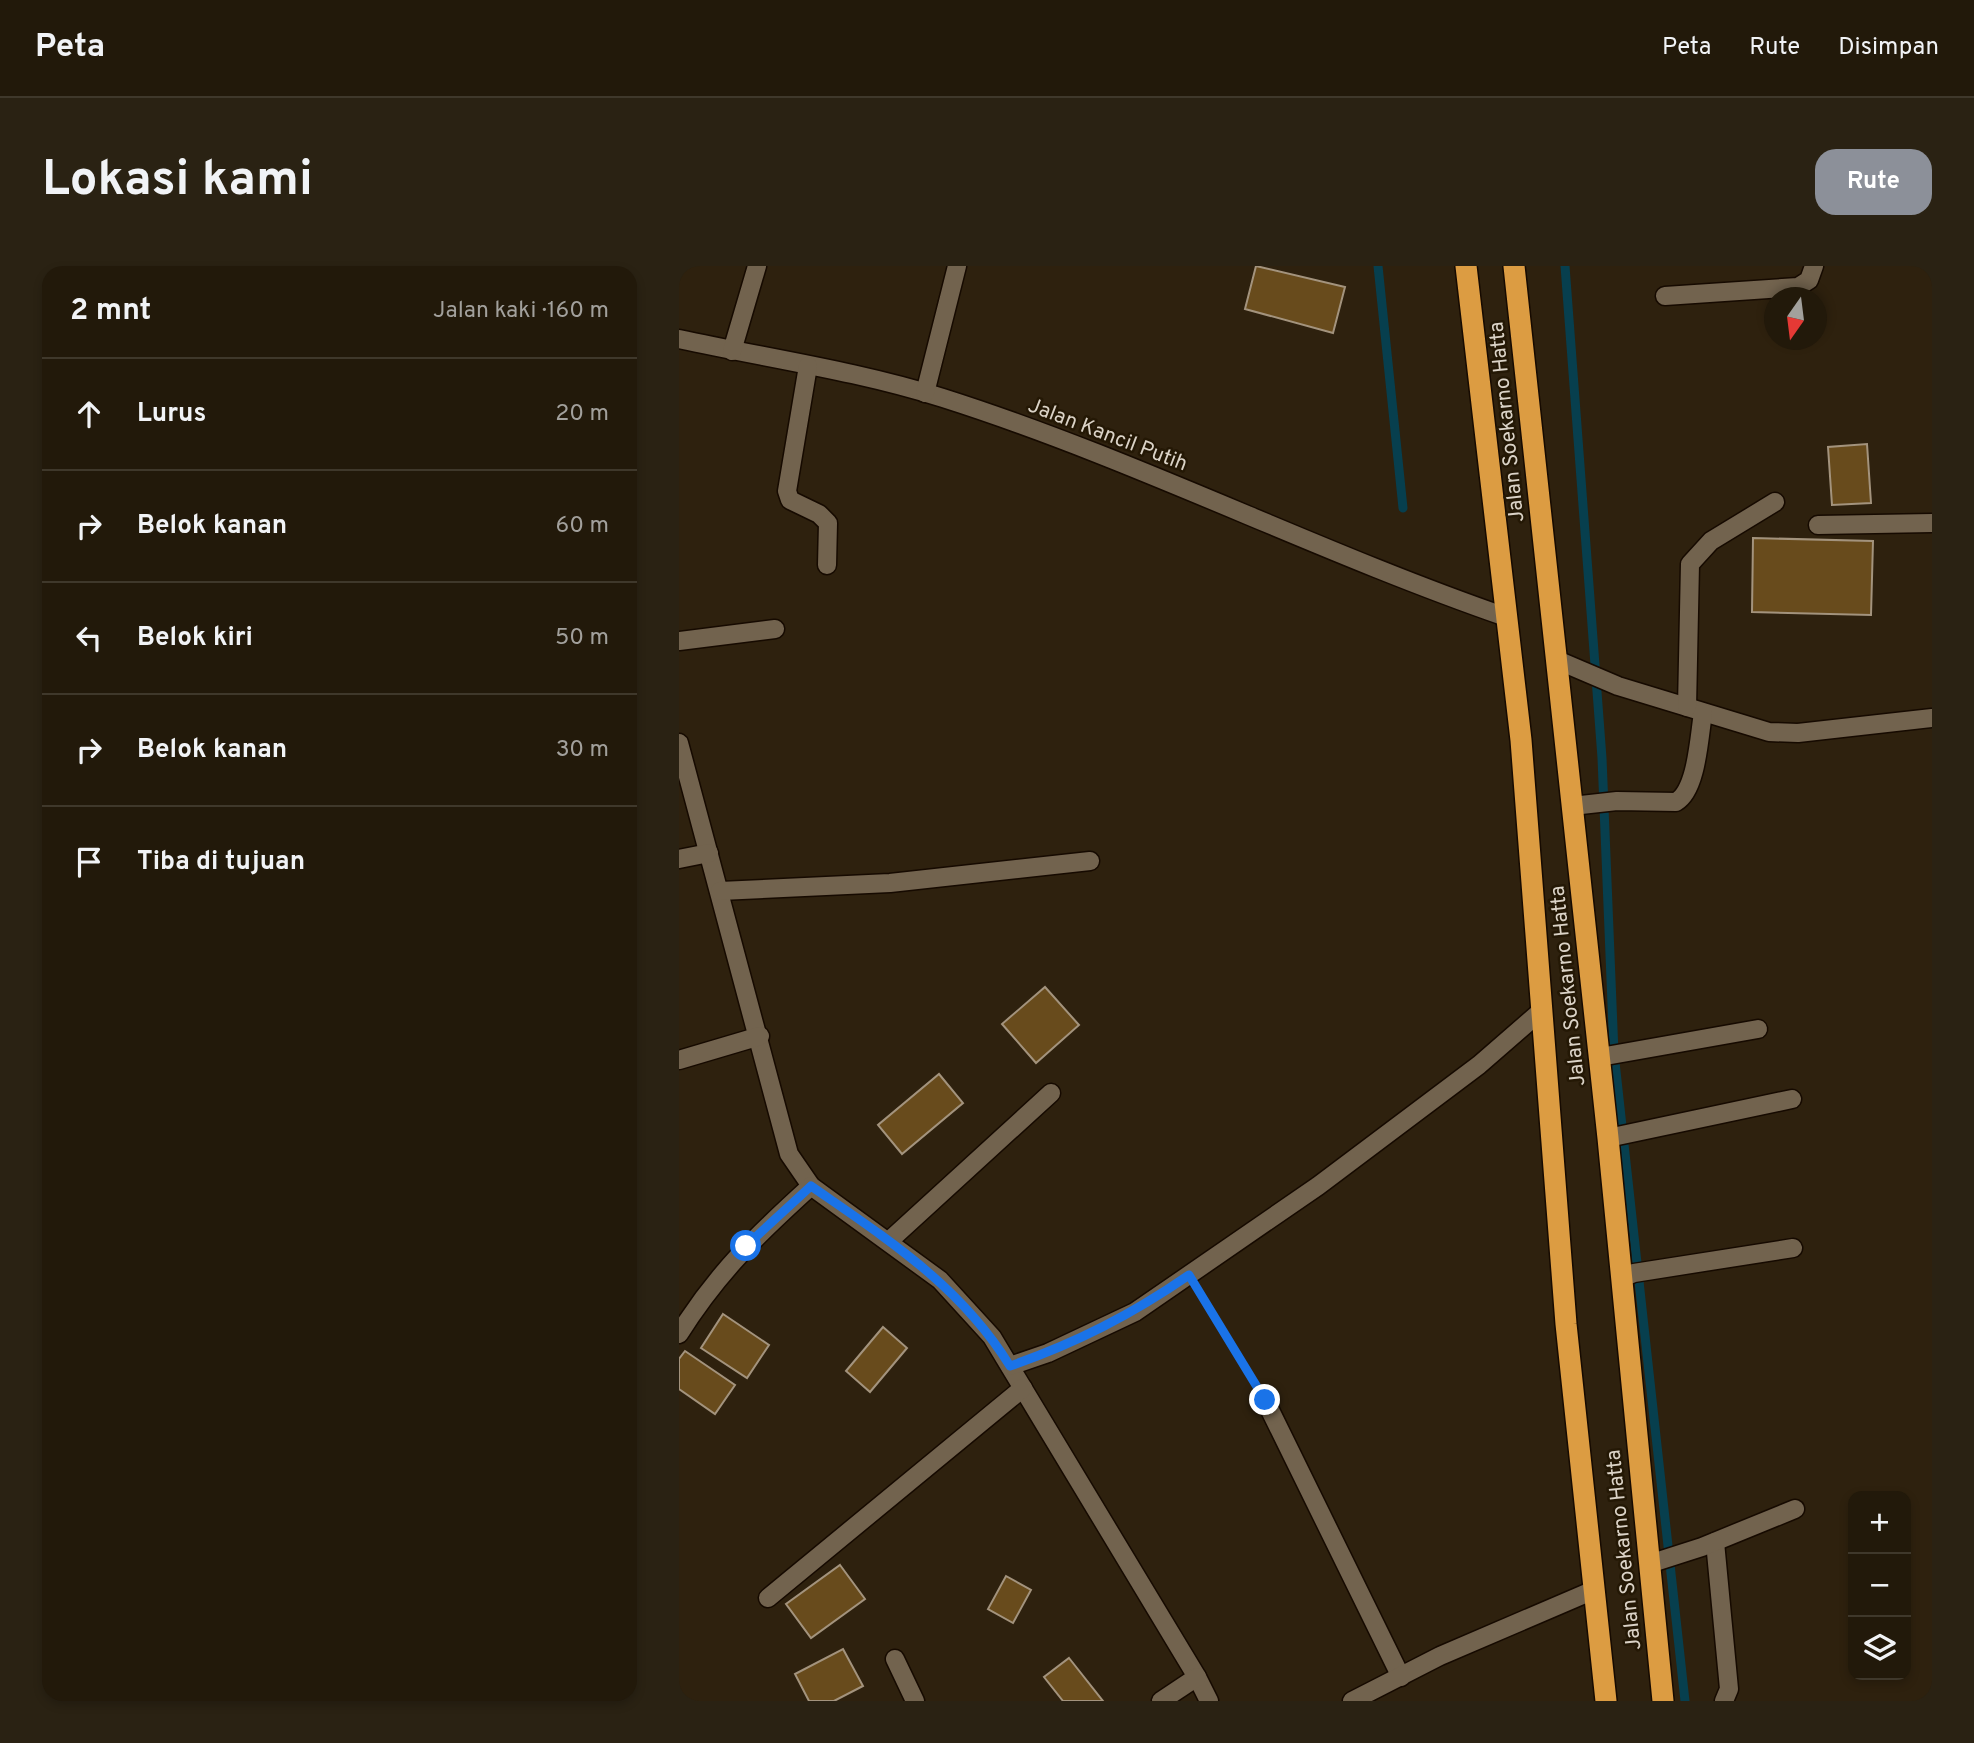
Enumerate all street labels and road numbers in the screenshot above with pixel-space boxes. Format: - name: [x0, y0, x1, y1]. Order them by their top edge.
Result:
- street label: Jalan Soekarno Hatta: [1484, 320, 1531, 524]
- street label: Jalan Kancil Putih: [1024, 393, 1191, 478]
- street label: Jalan Soekarno Hatta: [1545, 884, 1592, 1088]
- street label: Jalan Soekarno Hatta: [1601, 1448, 1648, 1652]

